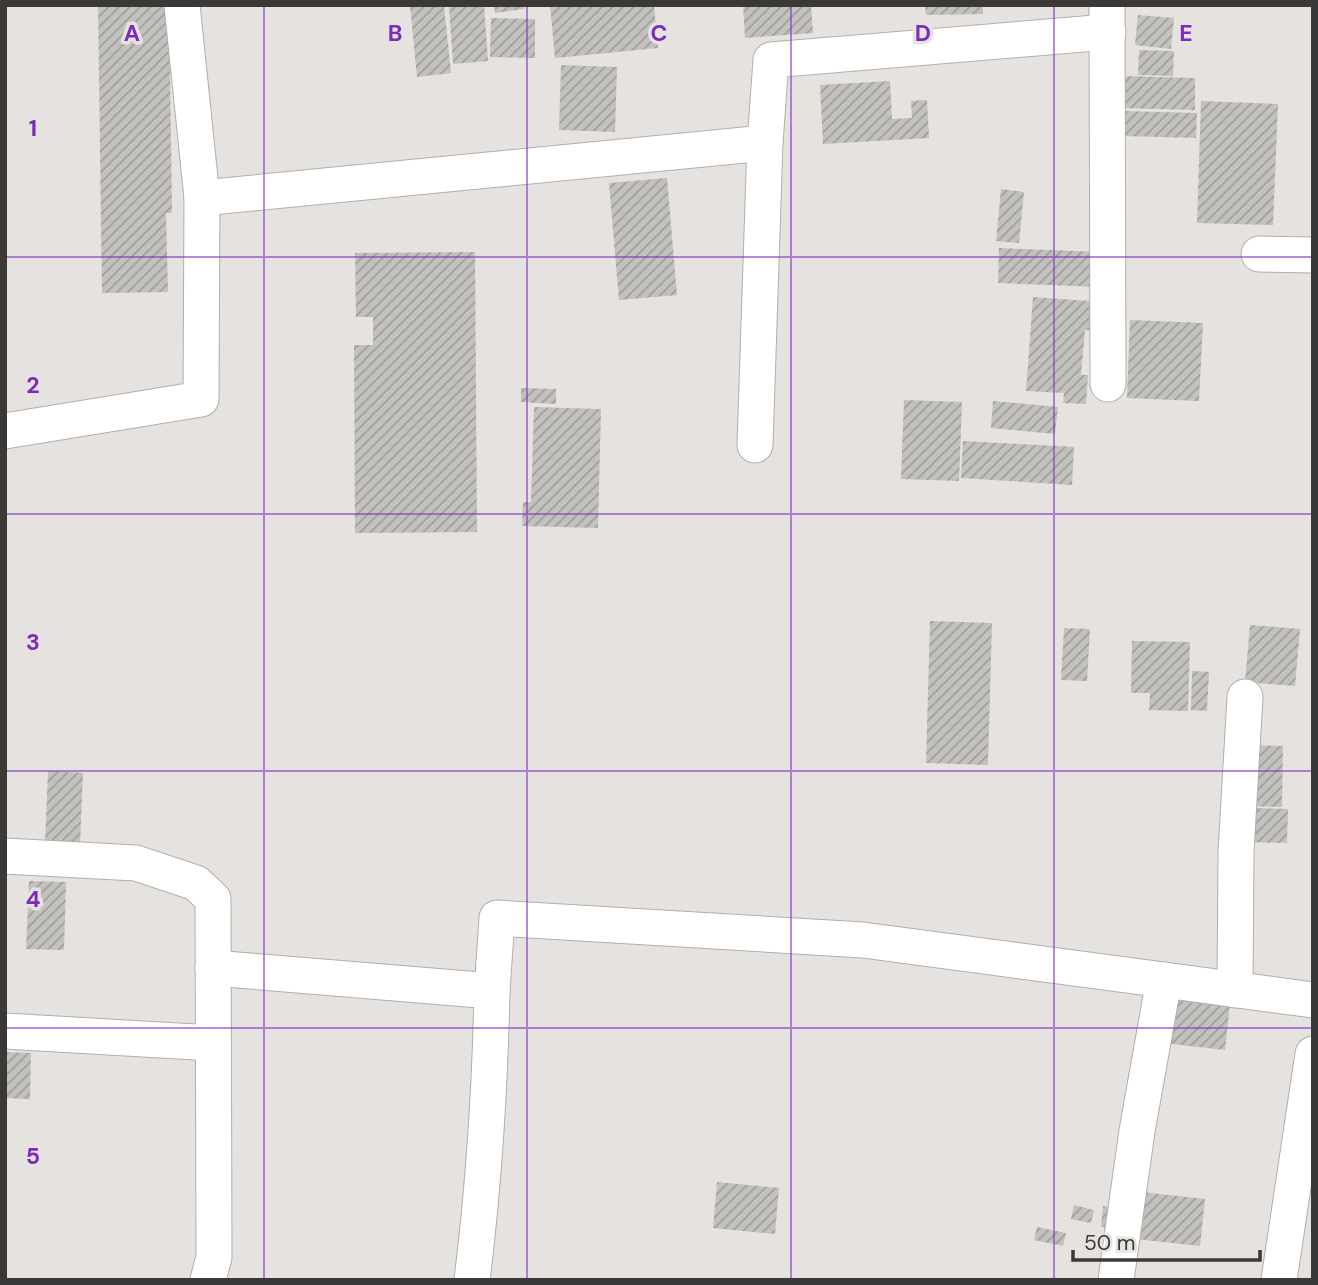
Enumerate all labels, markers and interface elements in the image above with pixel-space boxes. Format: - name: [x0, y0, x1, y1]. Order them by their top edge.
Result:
- text: A: [124, 18, 140, 48]
- text: B: [388, 18, 402, 48]
- text: C: [651, 18, 667, 48]
- text: D: [915, 18, 931, 48]
- text: E: [1179, 18, 1193, 48]
- text: 1: [29, 113, 37, 143]
- text: 2: [26, 370, 40, 400]
- text: 3: [26, 627, 40, 657]
- text: 4: [26, 884, 41, 914]
- text: 5: [26, 1141, 40, 1171]
- scale bar: [1073, 1218, 1260, 1262]
- text: 50 m: [1084, 1229, 1135, 1257]

